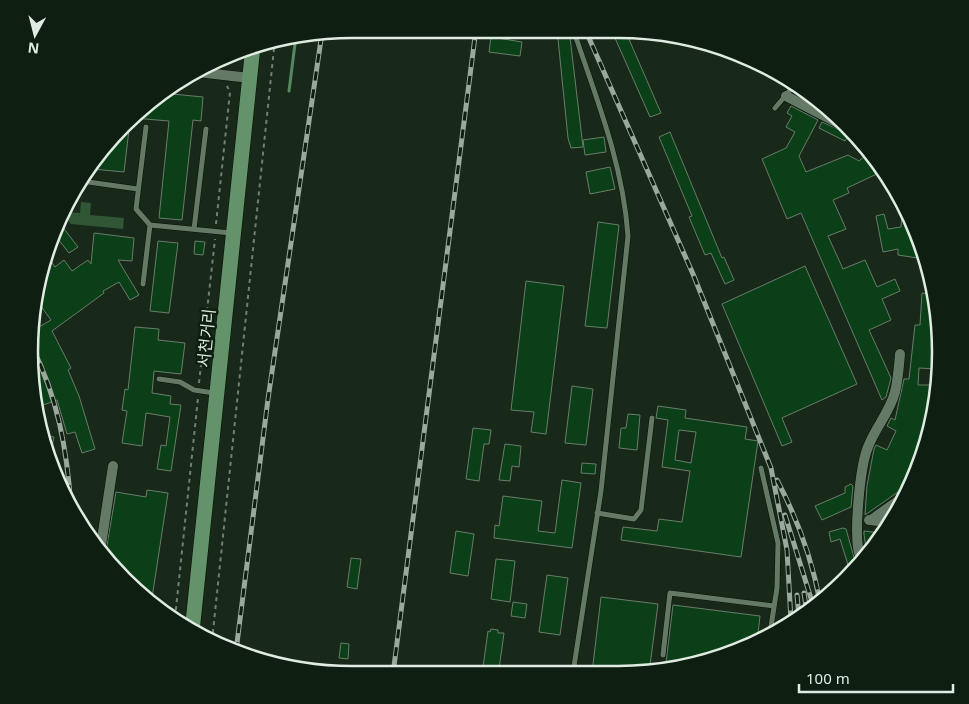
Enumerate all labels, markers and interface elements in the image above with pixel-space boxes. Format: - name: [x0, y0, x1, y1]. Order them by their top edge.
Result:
- north arrow: [10, 10, 60, 60]
- text: N: [27, 38, 40, 59]
- street label: 서천거리: [192, 308, 220, 368]
- scale bar: [799, 662, 953, 694]
- text: 100 m: [806, 668, 850, 688]

